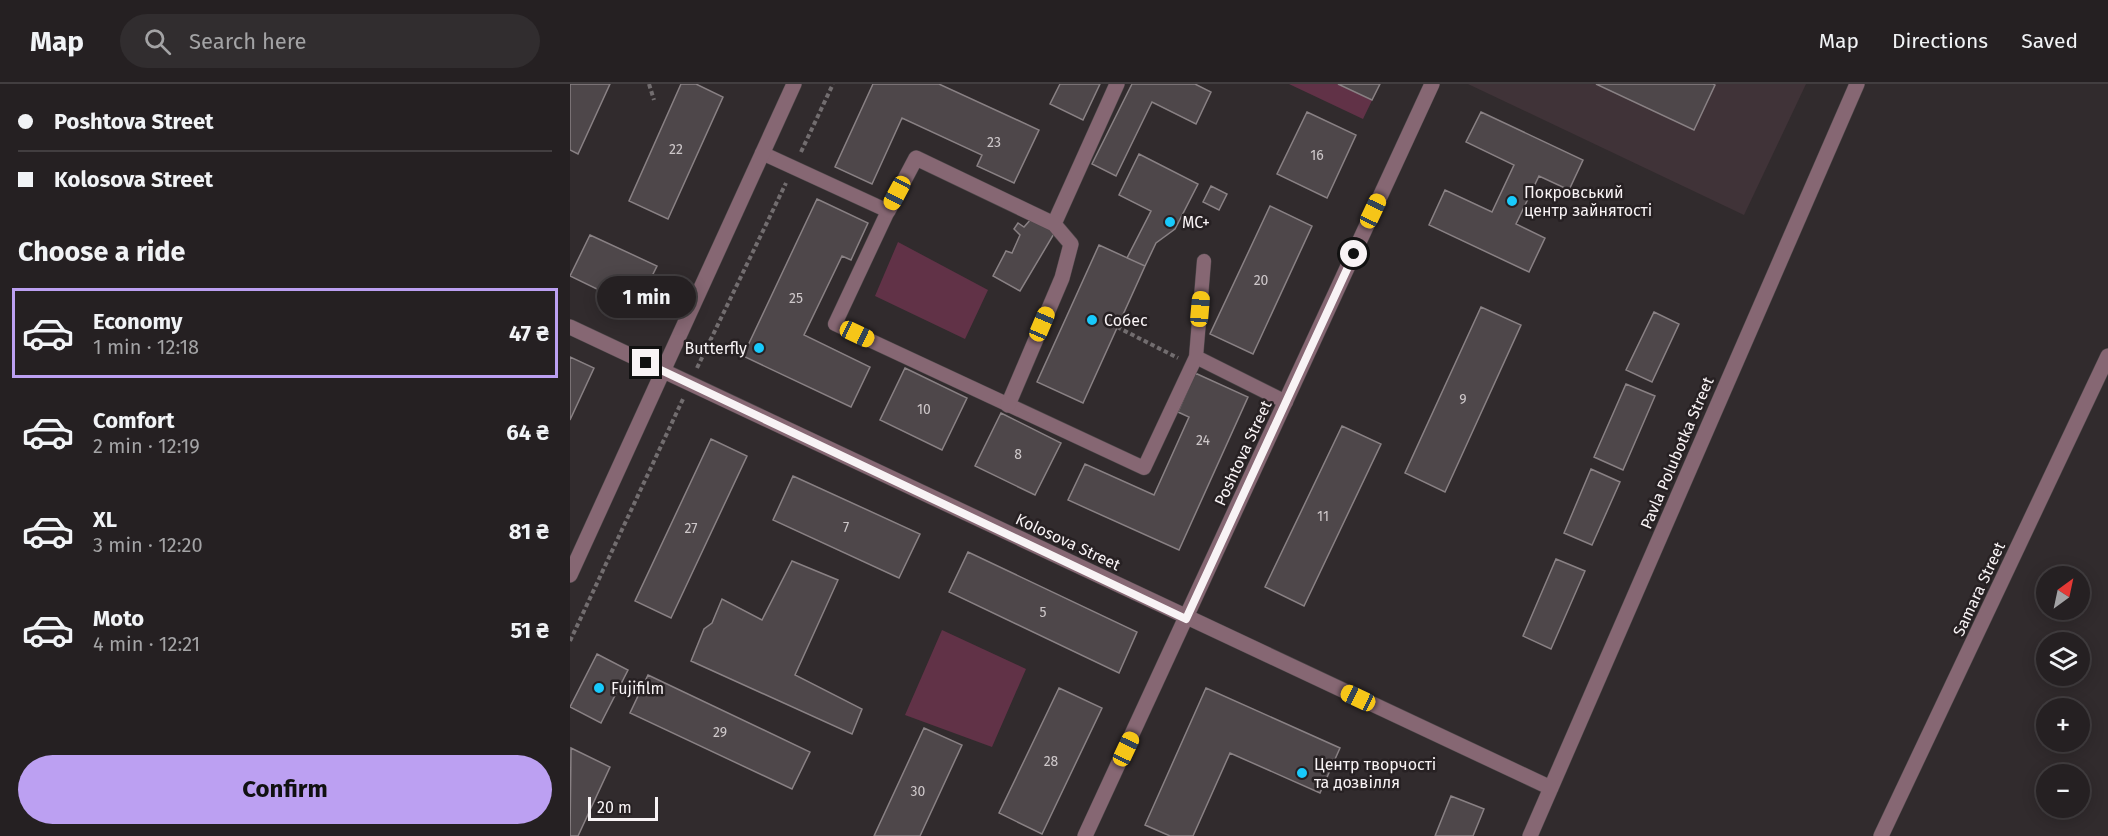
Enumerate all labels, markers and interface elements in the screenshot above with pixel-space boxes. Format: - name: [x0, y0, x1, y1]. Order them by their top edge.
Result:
- search box: [120, 14, 540, 68]
- text: Map: [30, 25, 84, 58]
- icon: search: [141, 25, 174, 58]
- text: Search here: [189, 28, 307, 55]
- text: Map: [1819, 28, 1859, 54]
- text: Directions: [1892, 28, 1988, 54]
- text: Saved: [2021, 28, 2078, 54]
- text: Poshtova Street: [54, 108, 214, 135]
- house number: 23: [987, 134, 1001, 151]
- house number: 22: [669, 141, 683, 158]
- house number: 16: [1310, 147, 1324, 164]
- text: Kolosova Street: [54, 166, 213, 193]
- car: [881, 173, 913, 213]
- place label: Покровський центр зайнятості: [1524, 183, 1652, 220]
- car: [1357, 191, 1389, 231]
- marker: Покровський центр зайнятості: [1505, 194, 1519, 208]
- place label: МС+: [1182, 213, 1210, 232]
- marker: МС+: [1163, 215, 1177, 229]
- text: Choose a ride: [18, 236, 185, 268]
- route start: [1340, 240, 1367, 267]
- house number: 20: [1254, 272, 1269, 289]
- callout: 1 min: [596, 276, 695, 318]
- text: 1 min: [622, 285, 671, 309]
- house number: 25: [789, 290, 803, 307]
- car: [1189, 290, 1211, 328]
- car: [1027, 304, 1057, 344]
- icon: car: [21, 306, 75, 360]
- text: Economy: [93, 308, 182, 335]
- place label: Собес: [1104, 311, 1148, 330]
- marker: Собес: [1085, 313, 1099, 327]
- car: [837, 318, 877, 350]
- text: 47 ₴: [509, 320, 549, 347]
- text: 1 min · 12:18: [93, 335, 199, 359]
- place label: Butterfly: [685, 339, 747, 358]
- marker: Butterfly: [752, 341, 766, 355]
- route end: [632, 349, 659, 376]
- street label: Pavla Polubotka Street: [1636, 374, 1718, 532]
- house number: 9: [1459, 391, 1467, 408]
- street label: Poshtova Street: [1210, 397, 1276, 509]
- house number: 10: [917, 401, 931, 418]
- icon: car: [21, 405, 75, 459]
- text: Comfort: [93, 407, 174, 434]
- text: 64 ₴: [506, 419, 549, 446]
- house number: 24: [1196, 432, 1211, 449]
- text: 2 min · 12:19: [93, 434, 200, 458]
- house number: 8: [1014, 446, 1022, 463]
- icon: car: [21, 504, 75, 558]
- text: XL: [93, 506, 117, 533]
- house number: 11: [1317, 508, 1329, 525]
- street label: Kolosova Street: [1013, 509, 1124, 575]
- text: 81 ₴: [509, 518, 549, 545]
- house number: 7: [843, 519, 849, 536]
- house number: 27: [684, 520, 698, 537]
- text: 3 min · 12:20: [93, 533, 203, 557]
- street label: Samara Street: [1949, 539, 2009, 639]
- north arrow: [2036, 566, 2090, 620]
- map controls: [2036, 566, 2090, 818]
- icon: car: [21, 603, 75, 657]
- house number: 5: [1039, 604, 1047, 621]
- text: Moto: [93, 605, 144, 632]
- text: 51 ₴: [510, 617, 549, 644]
- text: 4 min · 12:21: [93, 632, 200, 656]
- button: layers: [2036, 632, 2090, 686]
- place label: Fujifilm: [611, 679, 664, 698]
- marker: Fujifilm: [592, 681, 606, 695]
- car: [1338, 682, 1378, 714]
- button: +: [2036, 698, 2090, 752]
- house number: 29: [713, 724, 727, 741]
- car: [1110, 729, 1142, 769]
- house number: 28: [1044, 753, 1059, 770]
- button: Confirm: [18, 755, 552, 824]
- place label: Центр творчості та дозвілля: [1314, 755, 1436, 792]
- button: −: [2036, 764, 2090, 818]
- marker: Центр творчості та дозвілля: [1295, 766, 1309, 780]
- house number: 30: [911, 783, 926, 800]
- scale bar: [588, 794, 658, 822]
- text: 20 m: [597, 798, 632, 817]

